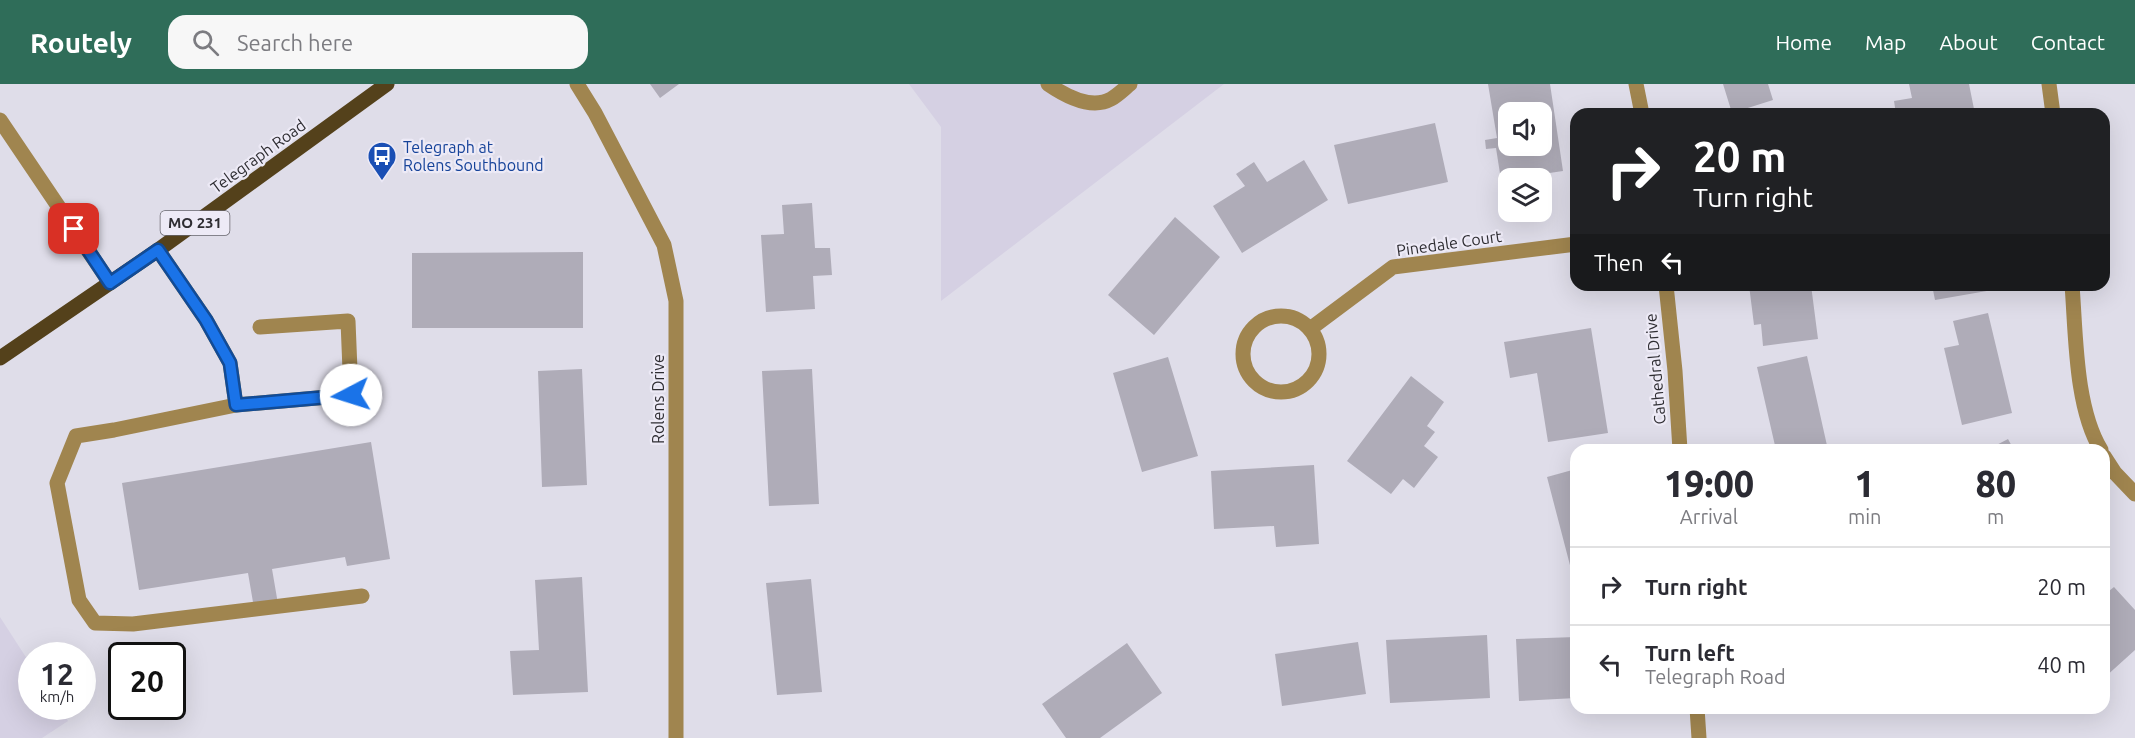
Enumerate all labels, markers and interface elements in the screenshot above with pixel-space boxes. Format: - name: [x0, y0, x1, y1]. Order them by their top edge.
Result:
- search box: [168, 15, 588, 69]
- icon: search: [189, 26, 222, 59]
- text: Routely: [30, 27, 132, 58]
- text: Search here: [237, 30, 353, 55]
- text: Home: [1775, 30, 1832, 54]
- text: Map: [1865, 30, 1906, 54]
- text: About: [1939, 30, 1998, 54]
- text: Contact: [2031, 30, 2105, 54]
- map controls: [1498, 102, 1552, 222]
- button: sound: [1498, 102, 1552, 156]
- street label: Telegraph Road: [207, 116, 309, 196]
- icon: right: [1594, 132, 1672, 210]
- text: 20 m: [1693, 133, 1787, 180]
- place label: Telegraph at Rolens Southbound: [403, 138, 544, 174]
- bus stop icon: Telegraph at Rolens Southbound: [366, 140, 398, 182]
- button: layers: [1498, 168, 1552, 222]
- text: Turn right: [1693, 182, 1813, 212]
- pin: [48, 203, 99, 254]
- road number: MO 231: [160, 211, 230, 235]
- icon: arrive: [57, 212, 90, 245]
- street label: Pinedale Court: [1395, 227, 1504, 259]
- icon: left: [1656, 246, 1689, 279]
- text: Then: [1594, 250, 1644, 275]
- street label: Cathedral Drive: [1641, 313, 1669, 425]
- street label: Rolens Drive: [649, 354, 667, 444]
- position arrow: [319, 363, 383, 427]
- text: 19:00: [1664, 463, 1754, 504]
- text: 1: [1855, 463, 1875, 504]
- text: 80: [1975, 463, 2016, 504]
- text: Arrival: [1680, 505, 1738, 528]
- text: min: [1848, 505, 1882, 528]
- text: m: [1987, 505, 2004, 528]
- icon: right: [1594, 570, 1627, 603]
- text: Turn right: [1645, 574, 1747, 599]
- text: 20 m: [2037, 574, 2086, 599]
- text: Turn left: [1645, 640, 1735, 665]
- speed limit sign: 20: [108, 642, 186, 720]
- icon: left: [1594, 648, 1627, 681]
- text: 40 m: [2037, 652, 2086, 677]
- text: 12: [40, 657, 74, 691]
- text: Telegraph Road: [1645, 665, 1786, 688]
- text: km/h: [40, 688, 74, 705]

